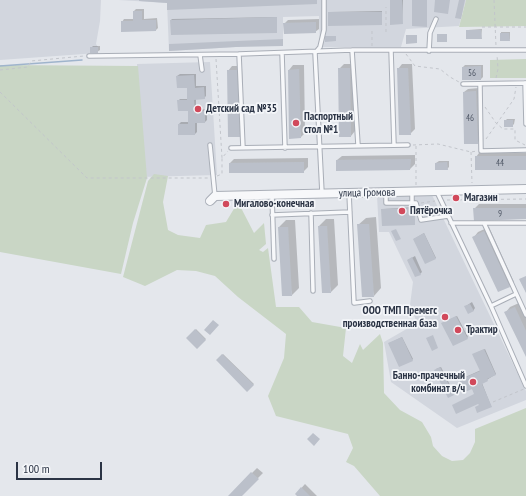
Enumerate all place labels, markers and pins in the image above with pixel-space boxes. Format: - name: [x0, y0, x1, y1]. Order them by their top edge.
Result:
- place label: Детский сад №35: [206, 102, 277, 116]
- marker: Детский сад №35: [193, 104, 203, 114]
- place label: Паспортный стол №1: [304, 110, 353, 136]
- marker: Паспортный стол №1: [291, 118, 301, 128]
- place label: Магазин: [464, 191, 498, 205]
- marker: Магазин: [451, 193, 461, 203]
- place label: Мигалово-конечная: [234, 197, 314, 211]
- marker: Мигалово-конечная: [221, 199, 231, 209]
- place label: Пятёрочка: [410, 204, 452, 218]
- marker: Пятёрочка: [397, 206, 407, 216]
- place label: ООО ТМП Премегс производственная база: [343, 304, 437, 330]
- marker: ООО ТМП Премегс производственная база: [440, 312, 450, 322]
- place label: Трактир: [466, 323, 498, 337]
- marker: Трактир: [453, 325, 463, 335]
- place label: Банно-прачечный комбинат в/ч: [393, 369, 465, 395]
- marker: Банно-прачечный комбинат в/ч: [468, 377, 478, 387]

